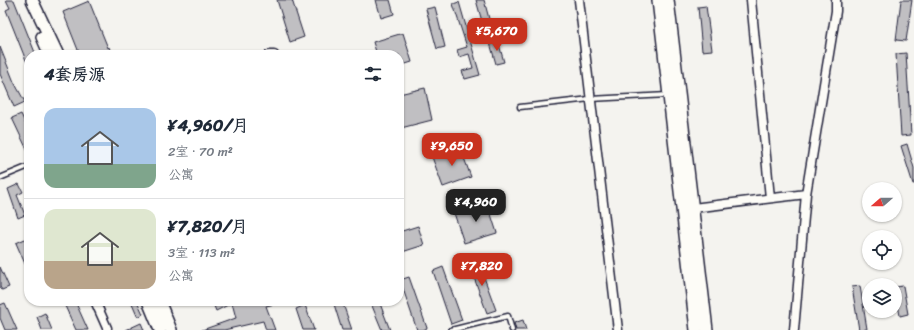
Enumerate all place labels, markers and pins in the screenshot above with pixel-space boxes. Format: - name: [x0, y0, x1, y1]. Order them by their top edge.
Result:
- pin: ¥5,670: [464, 18, 530, 52]
- pin: ¥9,650: [419, 133, 485, 167]
- pin: ¥4,960: [443, 189, 509, 223]
- pin: ¥7,820: [449, 253, 515, 287]

